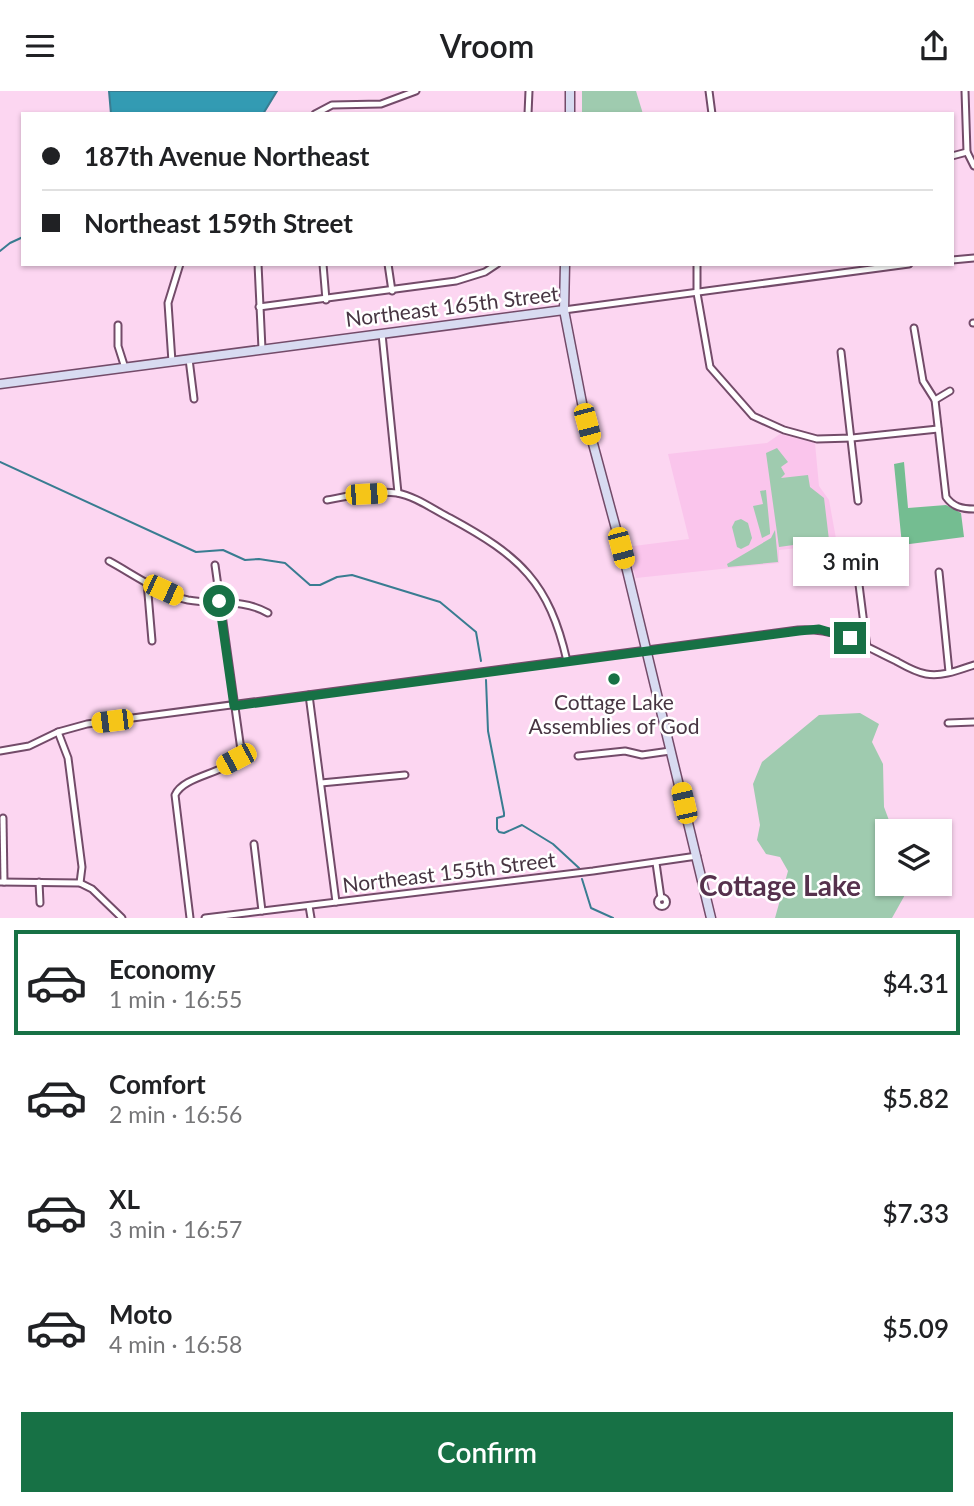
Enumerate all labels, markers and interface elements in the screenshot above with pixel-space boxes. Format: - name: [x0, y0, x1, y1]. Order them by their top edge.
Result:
- text: Vroom: [440, 26, 534, 65]
- icon: menu: [21, 27, 59, 65]
- icon: share: [915, 27, 953, 65]
- text: 187th Avenue Northeast: [84, 140, 370, 172]
- text: Northeast 159th Street: [84, 207, 353, 239]
- street label: Northeast 165th Street: [344, 280, 560, 331]
- car: [572, 401, 603, 447]
- car: [345, 482, 388, 506]
- car: [606, 525, 637, 571]
- callout: 3 min: [792, 537, 908, 585]
- text: 3 min: [823, 547, 879, 575]
- car: [140, 572, 187, 608]
- route start: [203, 585, 235, 617]
- route end: [834, 622, 866, 654]
- marker: Cottage Lake Assemblies of God: [606, 671, 622, 687]
- place label: Cottage Lake Assemblies of God: [529, 689, 699, 738]
- car: [90, 708, 135, 734]
- car: [213, 740, 260, 778]
- car: [670, 780, 699, 826]
- map controls: [875, 819, 952, 896]
- button: layers: [875, 819, 952, 896]
- street label: Northeast 155th Street: [341, 846, 557, 897]
- district label: Cottage Lake: [699, 868, 861, 902]
- icon: car: [25, 951, 88, 1014]
- text: Economy: [109, 953, 215, 985]
- text: $4.31: [883, 967, 949, 999]
- text: 1 min · 16:55: [109, 985, 242, 1013]
- icon: car: [25, 1066, 88, 1129]
- text: Comfort: [109, 1068, 206, 1100]
- text: $5.82: [883, 1082, 949, 1114]
- text: 2 min · 16:56: [109, 1100, 242, 1128]
- icon: car: [25, 1181, 88, 1244]
- text: XL: [109, 1183, 140, 1215]
- text: $7.33: [883, 1197, 949, 1229]
- text: 3 min · 16:57: [109, 1215, 242, 1243]
- icon: car: [25, 1296, 88, 1359]
- text: Moto: [109, 1298, 172, 1330]
- text: $5.09: [883, 1312, 949, 1344]
- text: 4 min · 16:58: [109, 1330, 242, 1358]
- button: Confirm: [21, 1412, 953, 1492]

